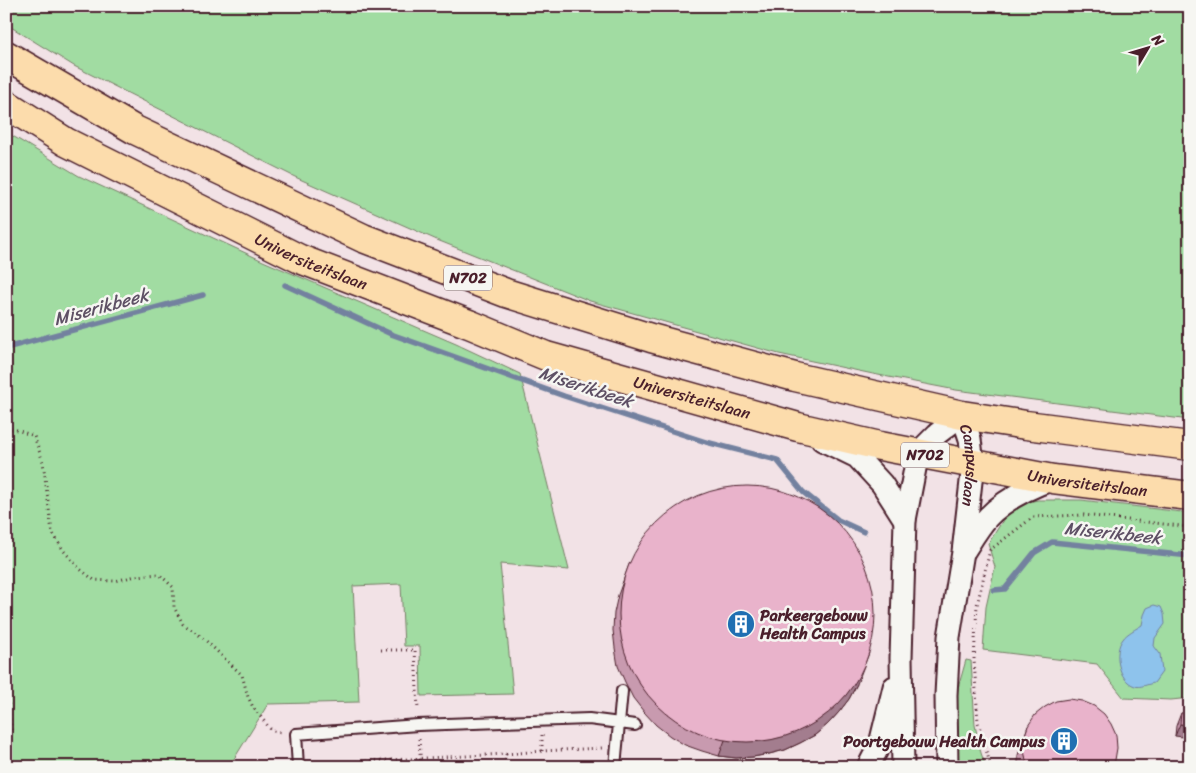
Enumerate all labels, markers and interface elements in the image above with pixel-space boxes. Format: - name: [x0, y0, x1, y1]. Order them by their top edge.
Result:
- north arrow: [1124, 22, 1174, 72]
- text: N: [1144, 28, 1171, 52]
- street label: Universiteitslaan: [250, 225, 372, 299]
- road number: N702: [444, 266, 492, 290]
- water label: Miserikbeek: [50, 278, 154, 335]
- water label: Miserikbeek: [535, 357, 639, 418]
- street label: Universiteitslaan: [630, 367, 754, 428]
- street label: Campuslaan: [951, 420, 987, 508]
- road number: N702: [901, 442, 949, 468]
- street label: Universiteitslaan: [1025, 460, 1149, 506]
- water label: Miserikbeek: [1063, 512, 1165, 554]
- place label: Parkeergebouw Health Campus: [759, 601, 869, 648]
- building icon: Parkeergebouw Health Campus: [726, 609, 756, 639]
- building icon: Poortgebouw Health Campus: [1049, 726, 1079, 756]
- place label: Poortgebouw Health Campus: [843, 727, 1046, 756]

